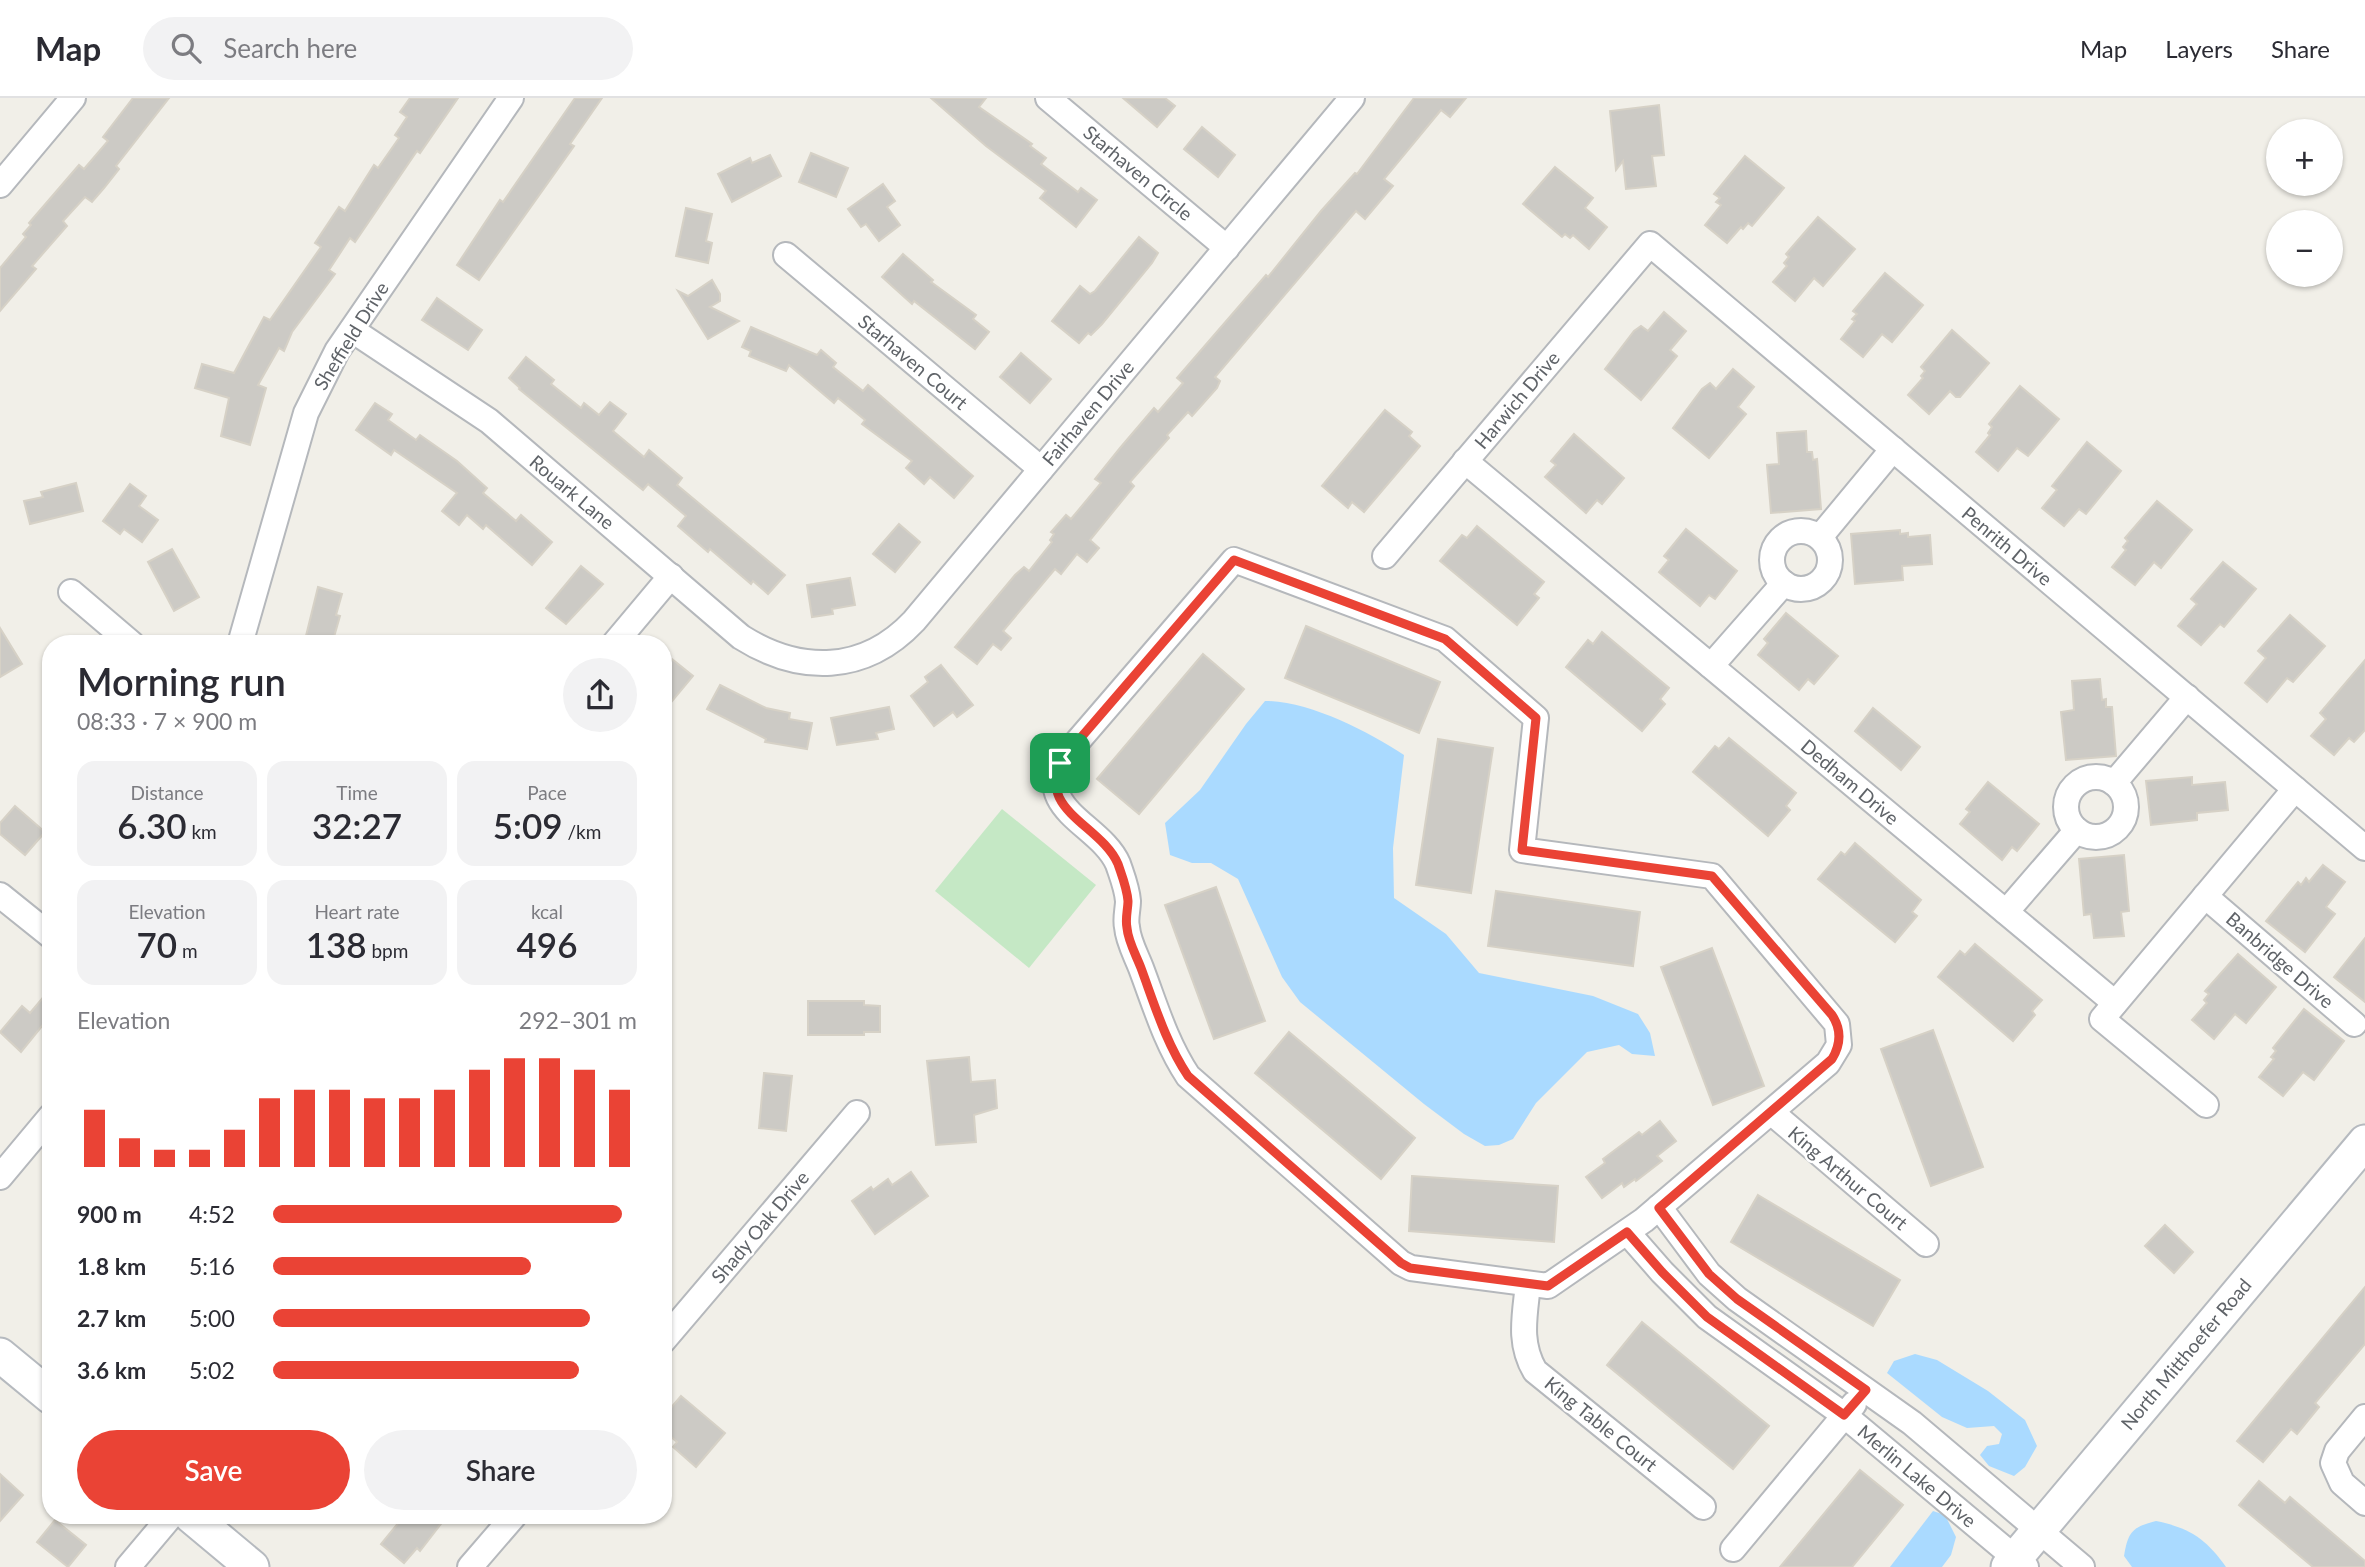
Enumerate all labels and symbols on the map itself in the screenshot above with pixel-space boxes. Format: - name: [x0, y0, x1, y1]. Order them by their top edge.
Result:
- street label: Starhaven Circle: [1079, 120, 1198, 225]
- street label: Sheffield Drive: [308, 278, 393, 394]
- street label: Starhaven Court: [854, 309, 973, 414]
- street label: Harwich Drive: [1469, 346, 1564, 453]
- street label: Fairhaven Drive: [1037, 355, 1138, 470]
- street label: Rouark Lane: [525, 450, 619, 534]
- street label: Penrith Drive: [1958, 501, 2057, 590]
- pin: [1030, 733, 1090, 793]
- street label: Dedham Drive: [1797, 734, 1904, 829]
- street label: Banbridge Drive: [2222, 907, 2339, 1013]
- street label: King Arthur Court: [1784, 1121, 1913, 1234]
- street label: Shady Oak Drive: [706, 1166, 813, 1287]
- street label: North Mitthoefer Road: [2116, 1273, 2256, 1434]
- street label: King Table Court: [1540, 1371, 1662, 1476]
- street label: Merlin Lake Drive: [1854, 1419, 1981, 1532]

